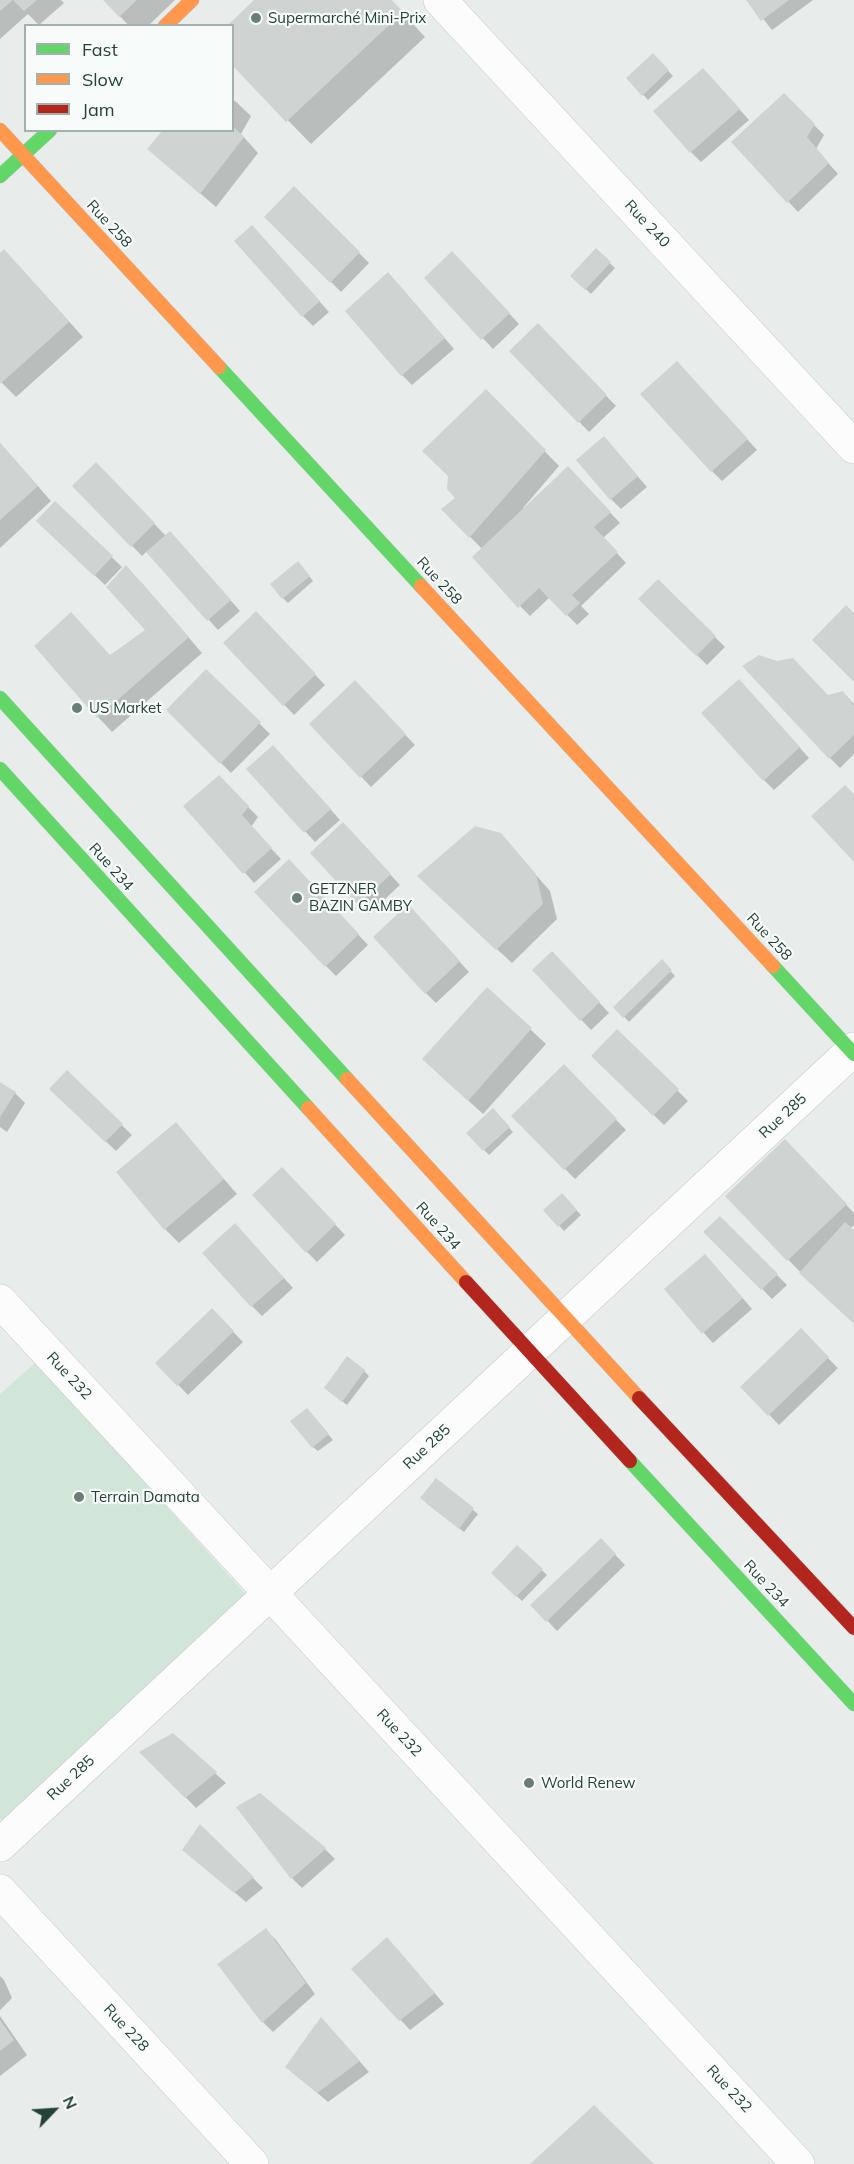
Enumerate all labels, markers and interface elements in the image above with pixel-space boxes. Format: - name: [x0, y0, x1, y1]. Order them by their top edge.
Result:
- place label: Supermarché Mini-Prix: [268, 9, 426, 27]
- marker: Supermarché Mini-Prix: [249, 11, 263, 25]
- legend: [24, 24, 234, 132]
- text: Fast: [82, 38, 118, 61]
- text: Slow: [82, 68, 123, 91]
- text: Jam: [82, 98, 115, 121]
- street label: Rue 258: [83, 197, 135, 251]
- street label: Rue 240: [621, 197, 673, 251]
- street label: Rue 258: [413, 554, 465, 608]
- place label: US Market: [89, 699, 161, 717]
- marker: US Market: [70, 701, 84, 715]
- street label: Rue 234: [85, 839, 137, 895]
- place label: GETZNER BAZIN GAMBY: [309, 880, 412, 915]
- marker: GETZNER BAZIN GAMBY: [290, 891, 304, 905]
- street label: Rue 258: [743, 910, 795, 964]
- street label: Rue 285: [756, 1090, 810, 1142]
- street label: Rue 234: [412, 1198, 464, 1254]
- street label: Rue 232: [43, 1349, 95, 1403]
- street label: Rue 285: [400, 1421, 454, 1473]
- place label: Terrain Damata: [91, 1488, 200, 1506]
- marker: Terrain Damata: [72, 1490, 86, 1504]
- street label: Rue 234: [740, 1557, 792, 1611]
- street label: Rue 232: [373, 1706, 425, 1760]
- street label: Rue 285: [44, 1752, 98, 1804]
- place label: World Renew: [541, 1774, 636, 1792]
- marker: World Renew: [522, 1776, 536, 1790]
- street label: Rue 228: [100, 2001, 152, 2055]
- street label: Rue 232: [703, 2062, 755, 2116]
- north arrow: [24, 2080, 84, 2140]
- text: N: [59, 2093, 82, 2112]

